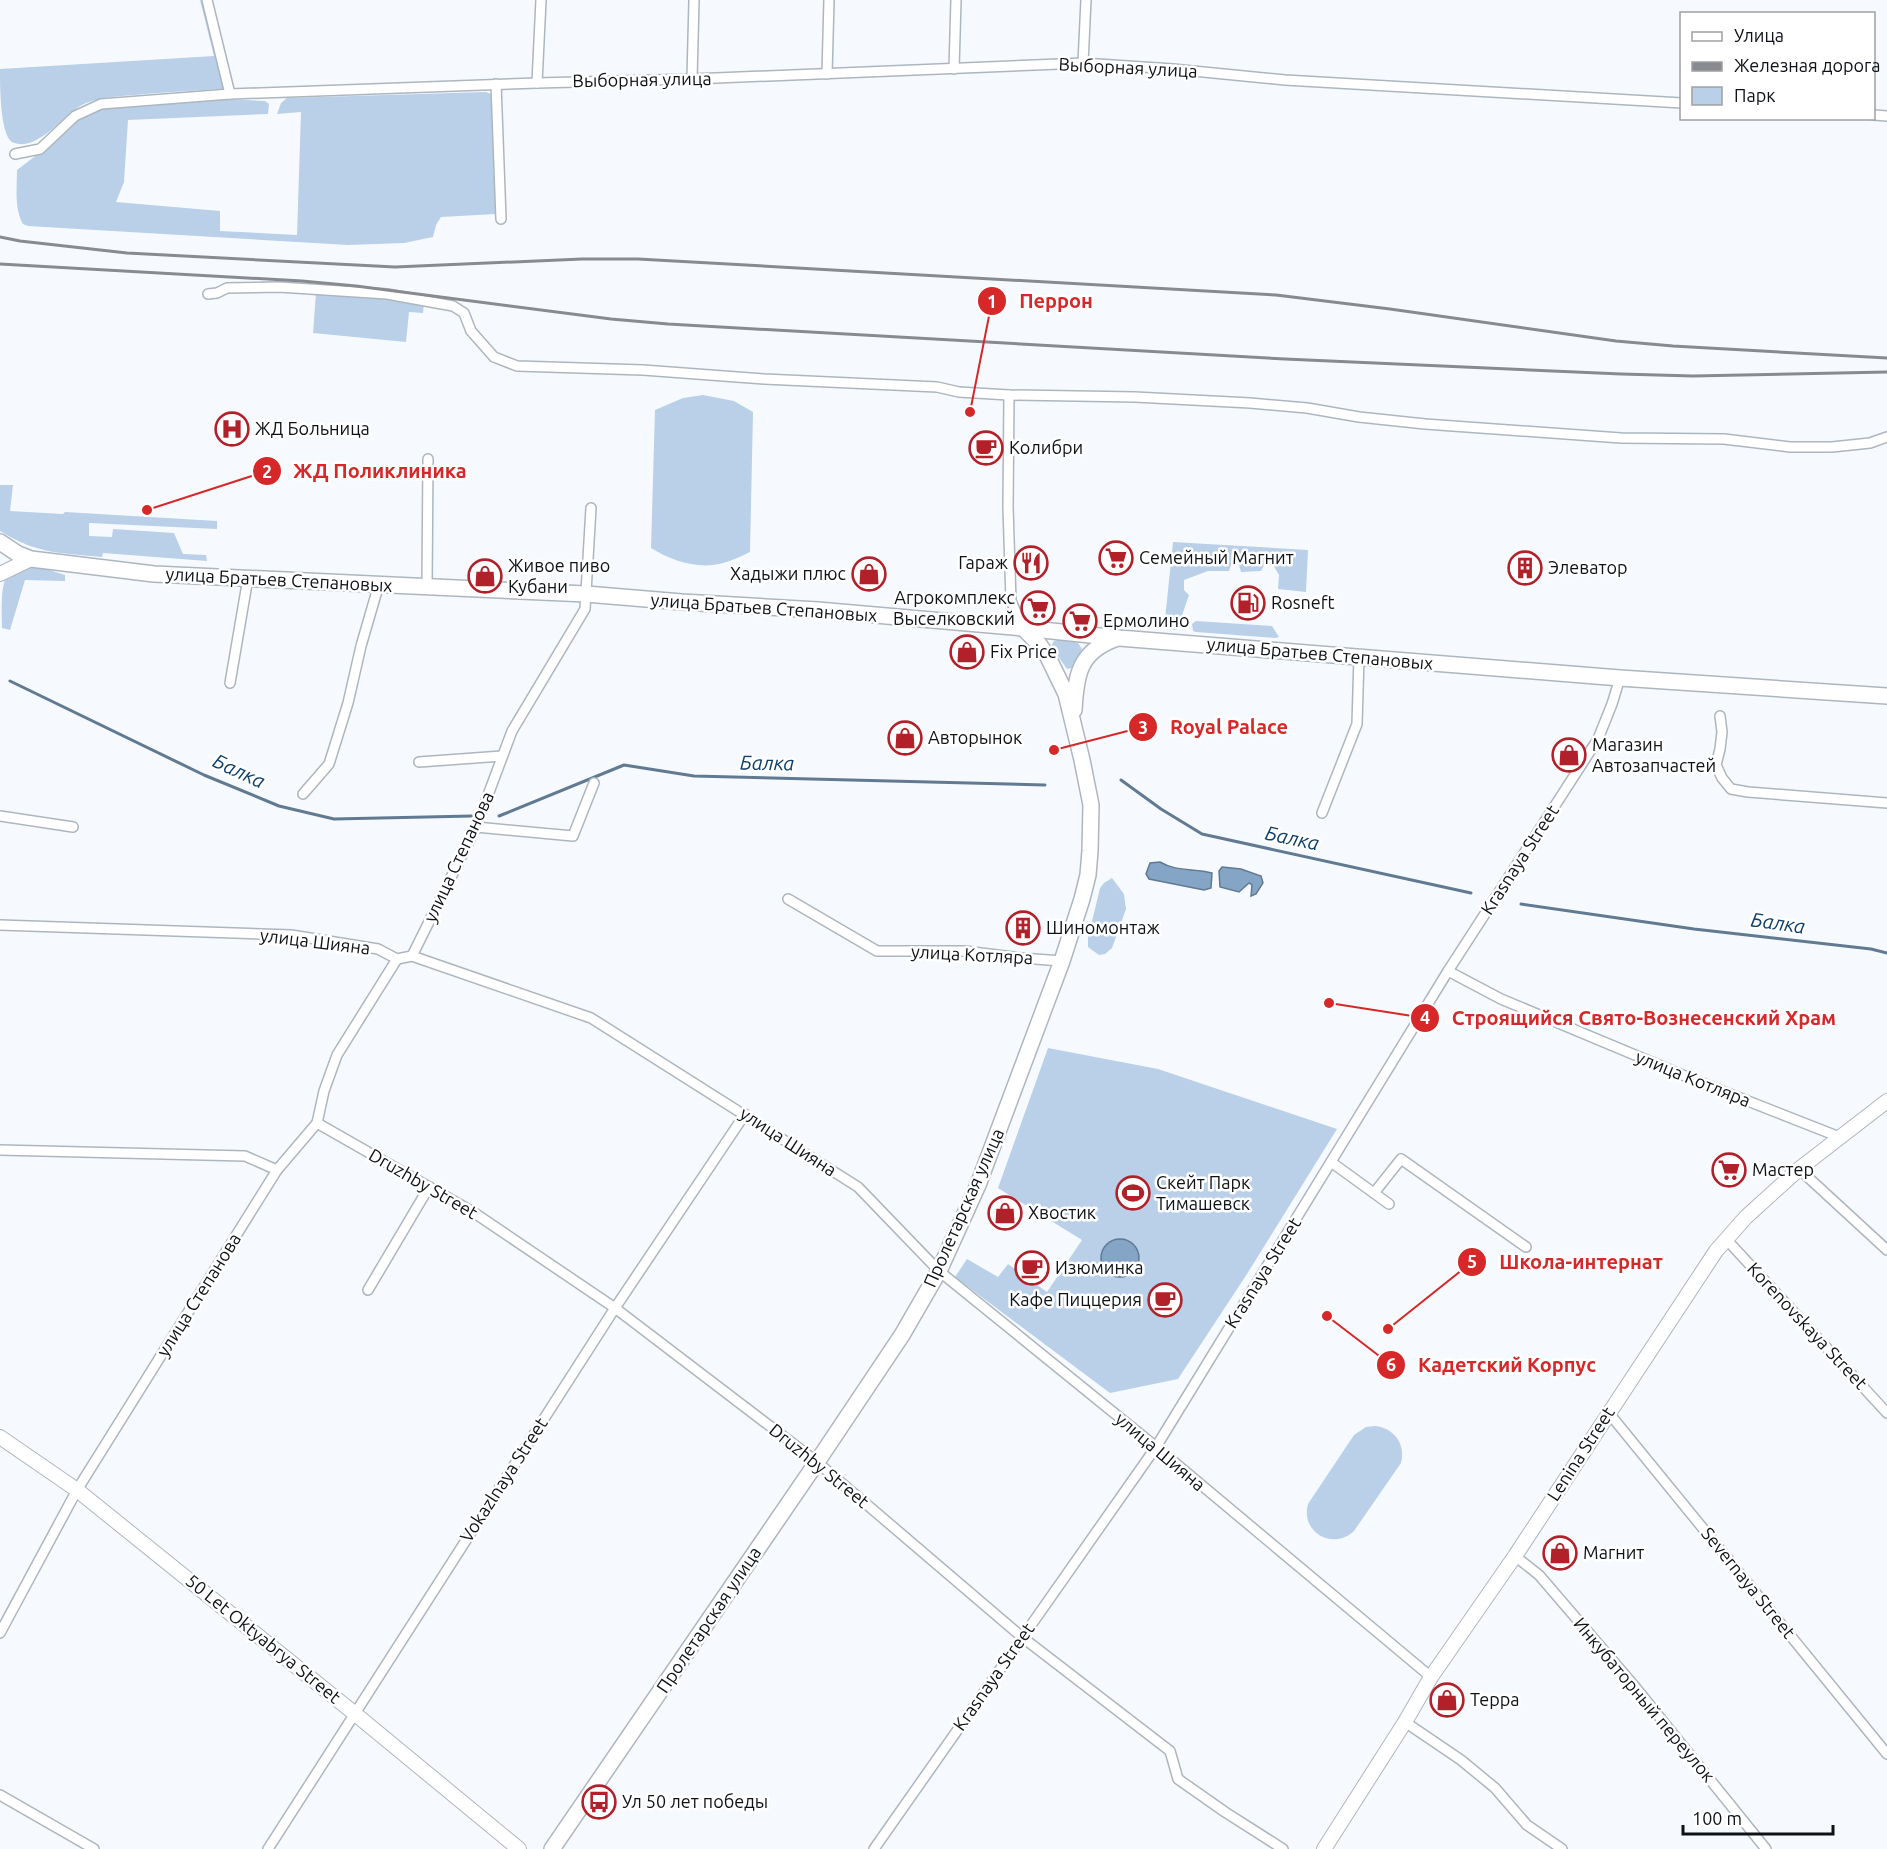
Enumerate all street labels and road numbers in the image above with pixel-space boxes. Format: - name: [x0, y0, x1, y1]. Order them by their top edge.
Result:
- street label: Выборная улица: [1058, 53, 1198, 81]
- street label: Выборная улица: [572, 68, 712, 90]
- street label: улица Братьев Степановых: [165, 563, 393, 595]
- street label: улица Братьев Степановых: [650, 589, 878, 625]
- street label: улица Братьев Степановых: [1206, 633, 1434, 673]
- street label: улица Степанова: [419, 788, 497, 925]
- street label: Krasnaya Street: [1476, 801, 1562, 918]
- street label: улица Шияна: [259, 924, 371, 958]
- street label: улица Котляра: [911, 941, 1034, 967]
- street label: улица Котляра: [1633, 1046, 1754, 1110]
- street label: улица Шияна: [737, 1103, 841, 1180]
- street label: Пролетарская улица: [919, 1125, 1007, 1290]
- street label: Druzhby Street: [366, 1144, 481, 1222]
- street label: Krasnaya Street: [1220, 1213, 1304, 1331]
- street label: улица Степанова: [152, 1229, 244, 1360]
- street label: Korenovskaya Street: [1744, 1258, 1872, 1393]
- street label: Lenina Street: [1542, 1403, 1618, 1504]
- street label: улица Шияна: [1112, 1408, 1210, 1495]
- street label: Vokazlnaya Street: [455, 1413, 551, 1545]
- street label: Druzhby Street: [766, 1419, 873, 1511]
- street label: Severnaya Street: [1698, 1523, 1800, 1642]
- street label: Пролетарская улица: [652, 1543, 764, 1696]
- street label: 50 Let Oktyabrya Street: [182, 1570, 345, 1707]
- street label: Инкубаторный переулок: [1570, 1613, 1719, 1786]
- street label: Krasnaya Street: [949, 1619, 1038, 1734]

